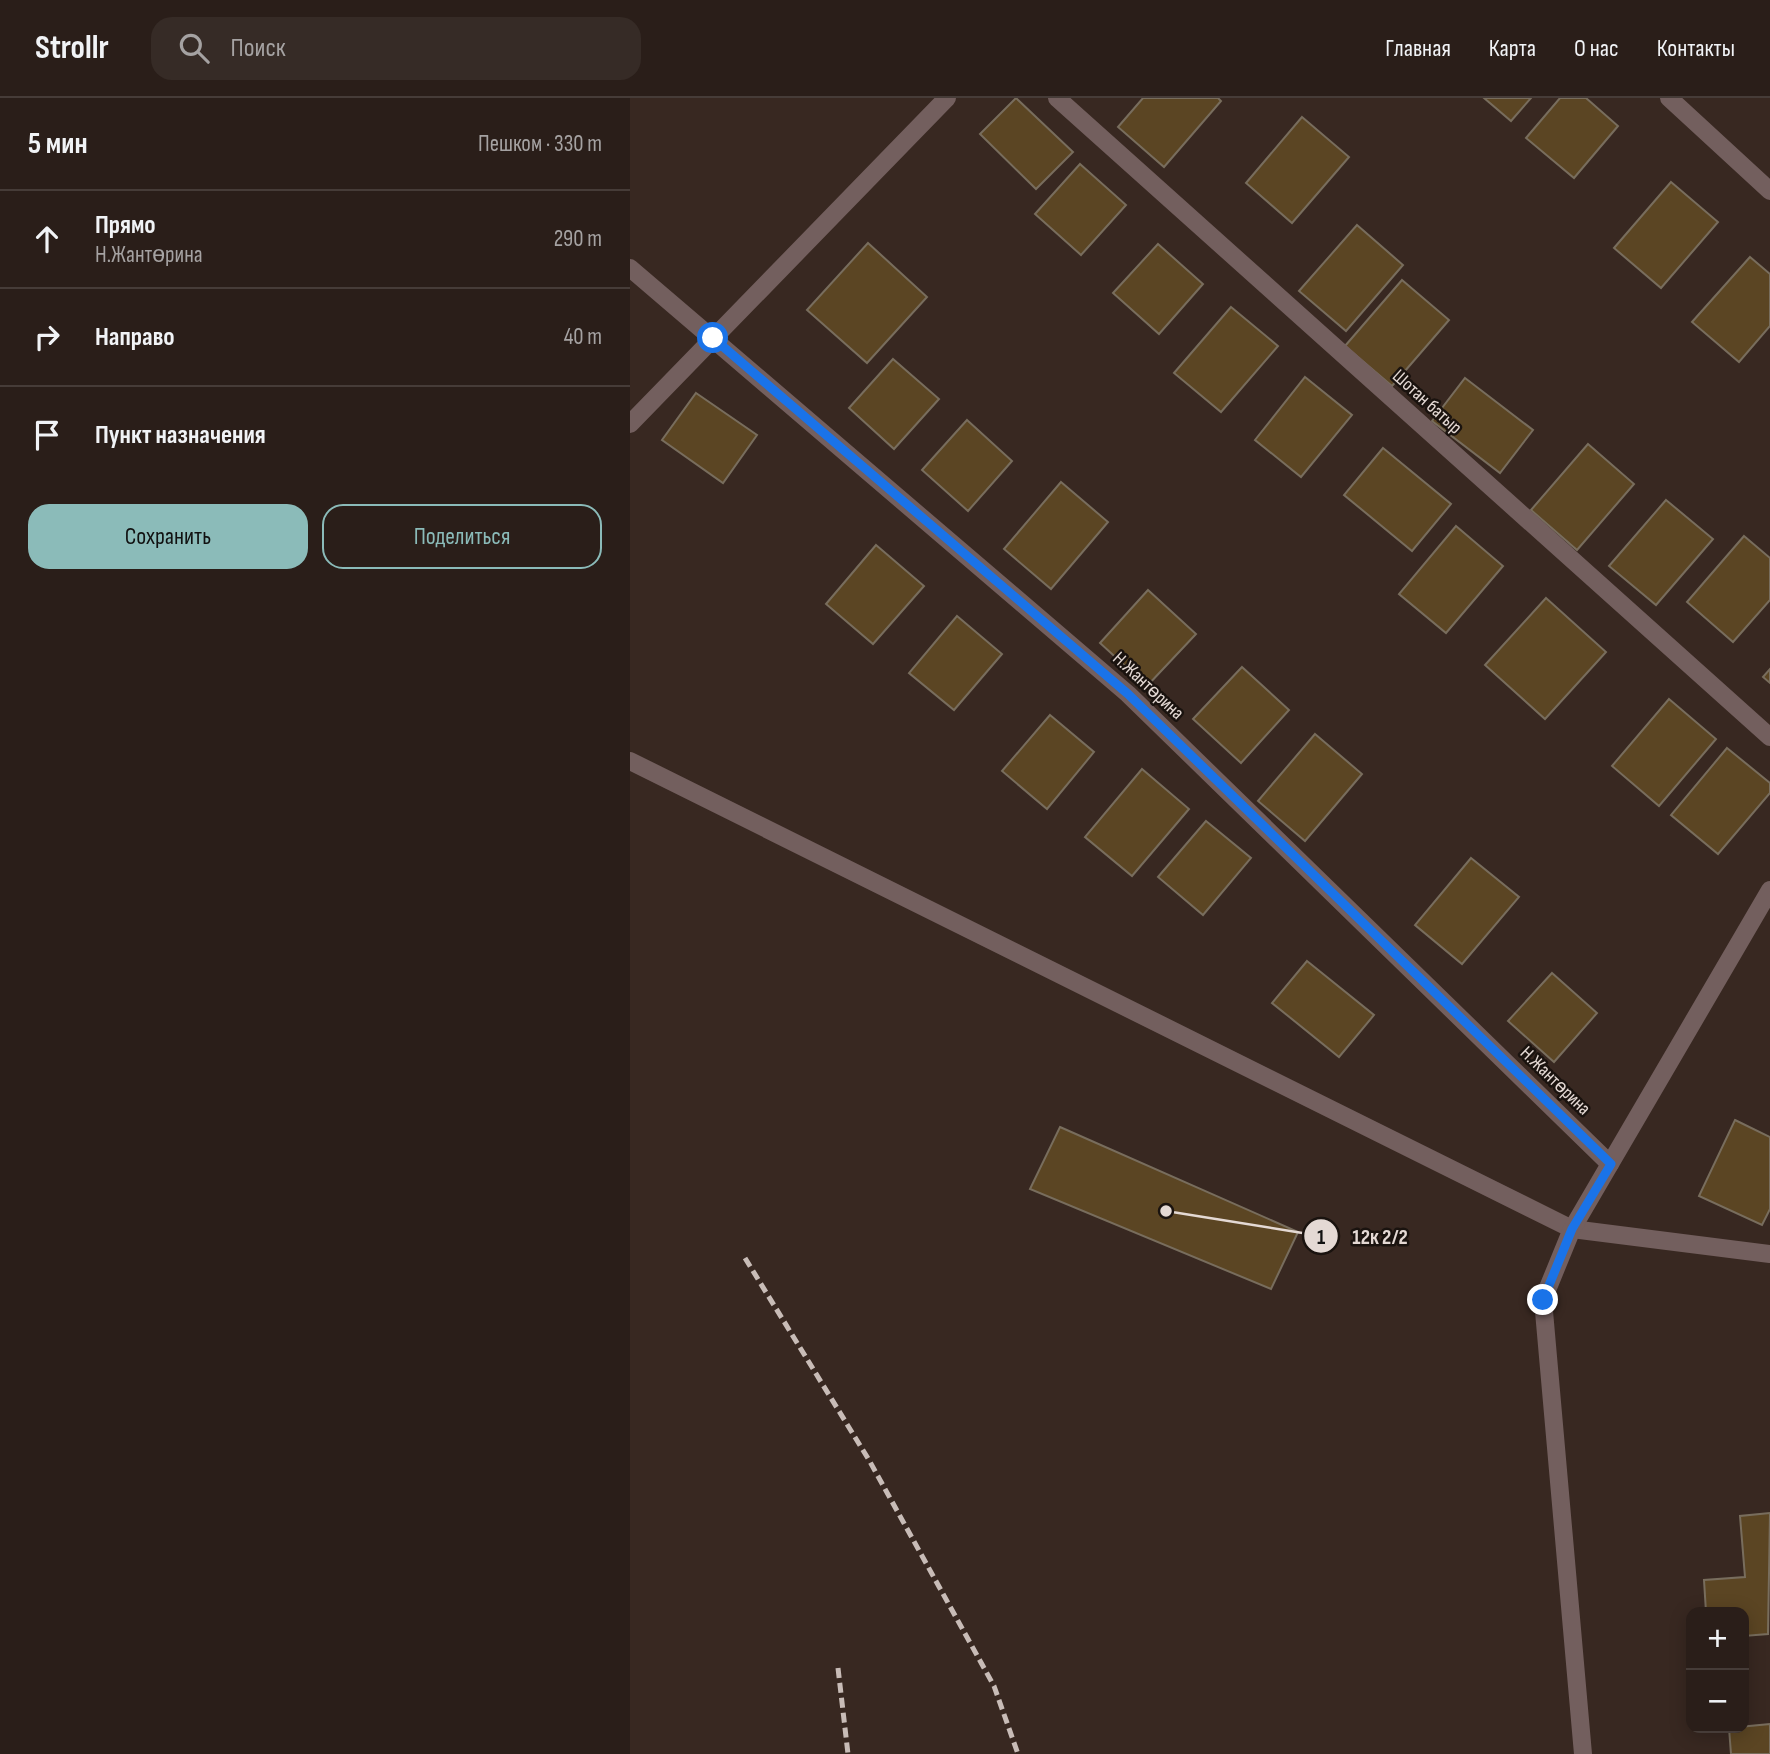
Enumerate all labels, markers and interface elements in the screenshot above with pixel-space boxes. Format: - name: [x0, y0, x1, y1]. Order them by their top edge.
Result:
- search box: [151, 17, 641, 80]
- text: Strollr: [35, 28, 109, 68]
- icon: search: [175, 29, 213, 67]
- text: Поиск: [231, 33, 286, 64]
- text: Главная: [1385, 34, 1451, 63]
- text: Карта: [1489, 34, 1536, 63]
- text: О нас: [1574, 34, 1619, 63]
- text: Контакты: [1657, 34, 1735, 63]
- text: 5 мин: [28, 126, 88, 162]
- text: Пешком · 330 m: [478, 130, 602, 158]
- text: Прямо: [95, 210, 156, 241]
- icon: ahead: [28, 220, 66, 258]
- text: 290 m: [554, 225, 602, 253]
- text: Н.Жантөрина: [95, 241, 203, 269]
- icon: right: [28, 318, 66, 356]
- text: Направо: [95, 322, 174, 353]
- route start: [697, 322, 728, 353]
- text: 40 m: [564, 323, 602, 351]
- street label: Шотан батыр: [1388, 365, 1466, 439]
- icon: arrive: [28, 416, 66, 454]
- text: Пункт назначения: [95, 420, 266, 451]
- button: Сохранить: [28, 504, 308, 569]
- button: Поделиться: [322, 504, 602, 569]
- street label: Н.Жантөрина: [1108, 647, 1188, 725]
- street label: Н.Жантөрина: [1515, 1042, 1595, 1120]
- callout: 12к 2/2: [1303, 1215, 1422, 1257]
- text: 1: [1317, 1225, 1325, 1250]
- text: 12к 2/2: [1352, 1225, 1408, 1250]
- route end: [1527, 1284, 1558, 1315]
- map controls: [1686, 1607, 1749, 1733]
- button: +: [1686, 1607, 1749, 1670]
- button: −: [1686, 1670, 1749, 1733]

